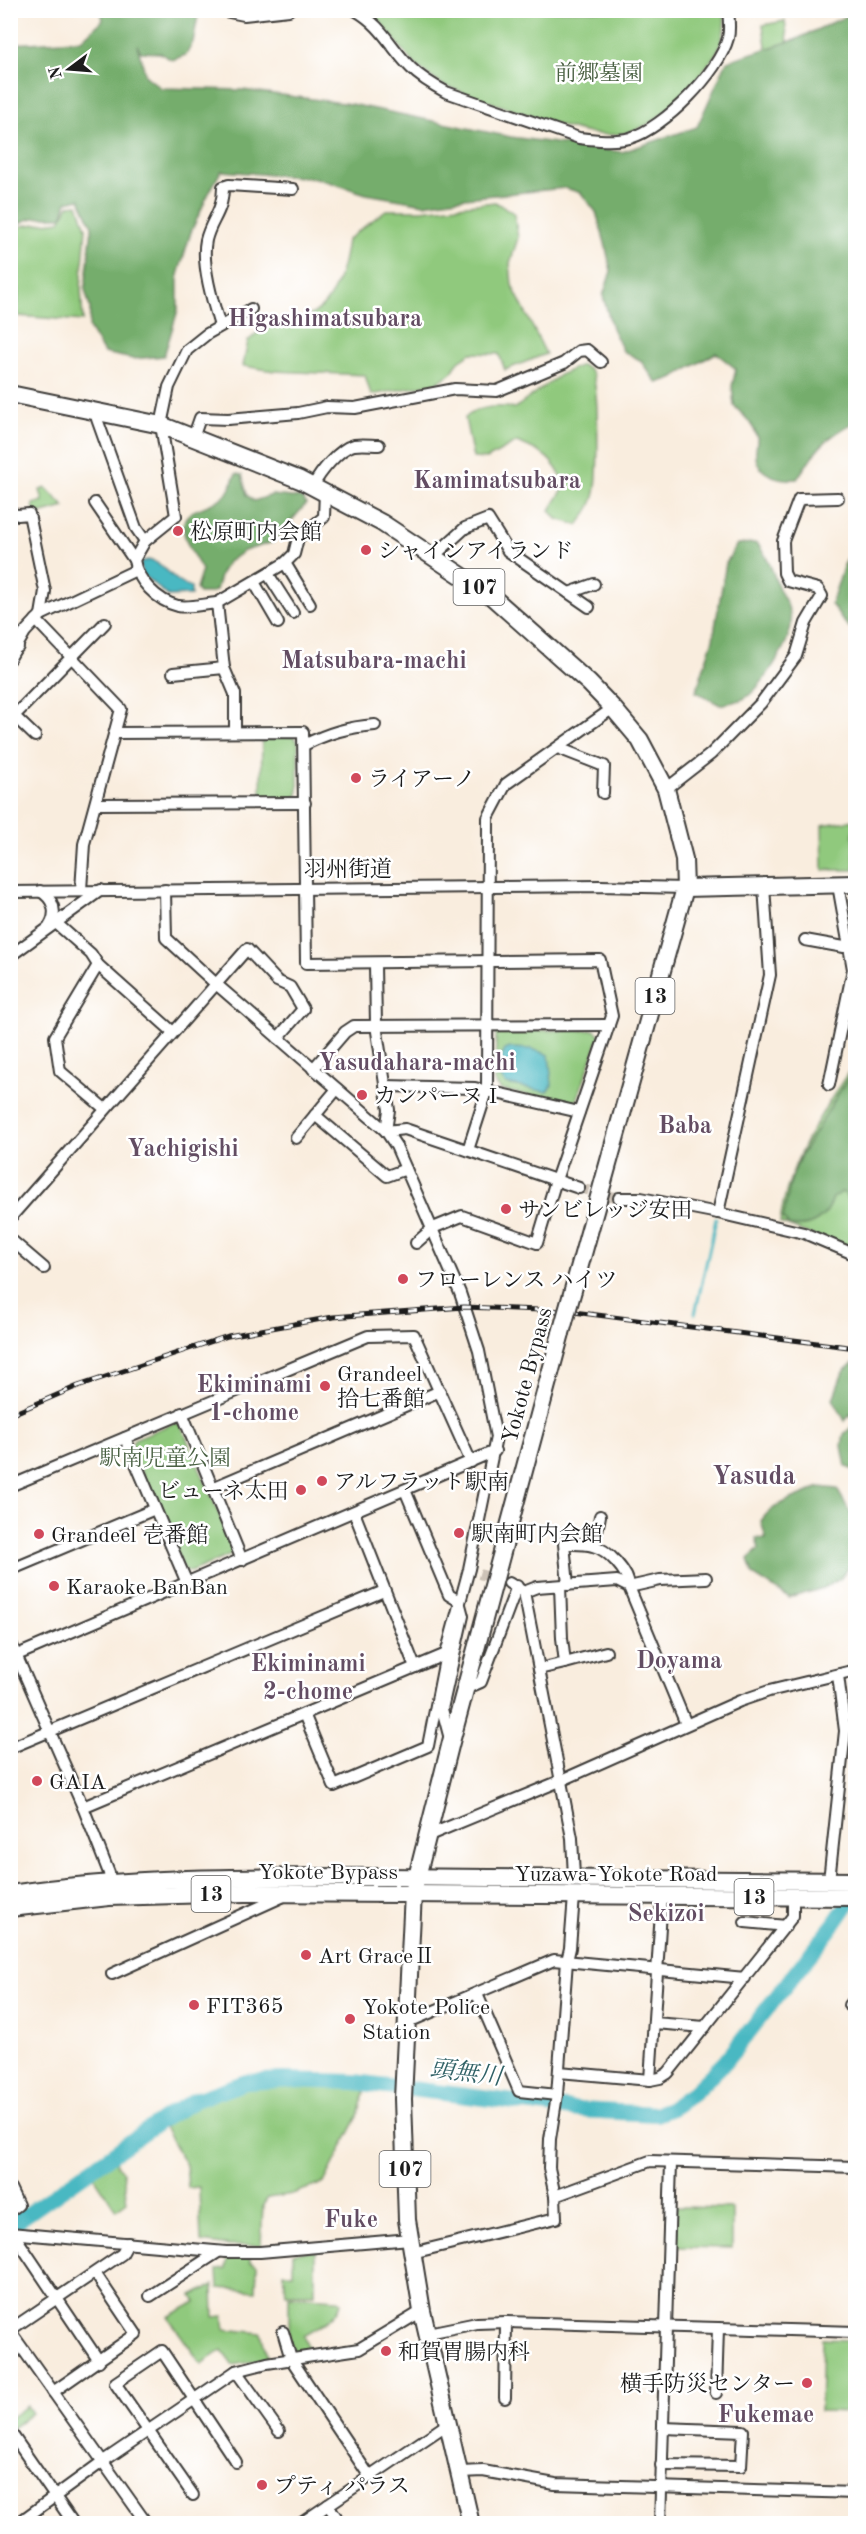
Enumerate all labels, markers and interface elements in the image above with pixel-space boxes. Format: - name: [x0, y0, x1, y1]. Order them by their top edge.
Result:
- north arrow: [39, 39, 99, 99]
- park label: 前郷墓園: [555, 61, 643, 85]
- text: N: [47, 64, 66, 81]
- district label: Higashimatsubara: [228, 308, 422, 332]
- district label: Kamimatsubara: [413, 470, 581, 494]
- place label: 松原町内会館: [190, 520, 322, 544]
- marker: 松原町内会館: [171, 524, 185, 538]
- place label: シャインアイランド: [378, 541, 574, 563]
- marker: シャインアイランド: [359, 543, 373, 557]
- road number: 107: [454, 569, 504, 605]
- district label: Matsubara-machi: [281, 650, 467, 674]
- place label: ライアーノ: [368, 769, 476, 791]
- marker: ライアーノ: [349, 771, 363, 785]
- street label: 羽州街道: [304, 857, 392, 881]
- road number: 13: [636, 978, 674, 1014]
- district label: Yasudahara-machi: [318, 1052, 516, 1076]
- place label: カンパーヌ I: [374, 1086, 497, 1108]
- marker: カンパーヌ I: [355, 1088, 369, 1102]
- district label: Baba: [658, 1115, 712, 1139]
- district label: Yachigishi: [127, 1138, 239, 1162]
- place label: サンビレッジ安田: [518, 1198, 693, 1222]
- marker: サンビレッジ安田: [499, 1202, 513, 1216]
- place label: フローレンス ハイツ: [415, 1270, 618, 1292]
- marker: フローレンス ハイツ: [396, 1272, 410, 1286]
- street label: Yokote Bypass: [499, 1305, 557, 1446]
- place label: Grandeel 拾七番館: [337, 1364, 425, 1411]
- district label: Ekiminami 1-chome: [196, 1374, 312, 1426]
- marker: Grandeel 拾七番館: [318, 1379, 332, 1393]
- park label: 駅南児童公園: [99, 1446, 231, 1470]
- district label: Yasuda: [712, 1464, 796, 1490]
- place label: アルフラット駅南: [334, 1470, 509, 1494]
- marker: アルフラット駅南: [315, 1474, 329, 1488]
- place label: ビューネ太田: [158, 1479, 289, 1503]
- marker: ビューネ太田: [294, 1483, 308, 1497]
- place label: 駅南町内会館: [471, 1522, 603, 1546]
- place label: Grandeel 壱番館: [51, 1523, 208, 1547]
- marker: 駅南町内会館: [452, 1526, 466, 1540]
- marker: Grandeel 壱番館: [32, 1527, 46, 1541]
- place label: Karaoke BanBan: [66, 1577, 228, 1599]
- marker: Karaoke BanBan: [47, 1579, 61, 1593]
- district label: Doyama: [636, 1650, 722, 1674]
- district label: Ekiminami 2-chome: [250, 1653, 366, 1705]
- place label: GAIA: [49, 1772, 107, 1794]
- marker: GAIA: [30, 1774, 44, 1788]
- street label: Yokote Bypass: [258, 1862, 398, 1884]
- street label: Yuzawa-Yokote Road: [514, 1864, 718, 1886]
- road number: 13: [192, 1876, 230, 1912]
- road number: 13: [734, 1879, 774, 1915]
- district label: Sekizoi: [628, 1903, 705, 1927]
- place label: Art GraceⅡ: [318, 1946, 435, 1968]
- marker: Art GraceⅡ: [299, 1948, 313, 1962]
- place label: FIT365: [206, 1996, 284, 2018]
- place label: Yokote Police Station: [362, 1997, 490, 2044]
- marker: FIT365: [187, 1998, 201, 2012]
- marker: Yokote Police Station: [343, 2012, 357, 2026]
- water label: 頭無川: [429, 2055, 506, 2091]
- road number: 107: [380, 2151, 430, 2187]
- district label: Fuke: [324, 2209, 378, 2233]
- place label: 和賀胃腸内科: [398, 2340, 530, 2364]
- marker: 和賀胃腸内科: [379, 2344, 393, 2358]
- place label: 横手防災センター: [620, 2372, 795, 2396]
- marker: 横手防災センター: [800, 2376, 814, 2390]
- district label: Fukemae: [718, 2404, 814, 2428]
- place label: プティ パラス: [274, 2475, 410, 2498]
- marker: プティ パラス: [255, 2478, 269, 2492]

